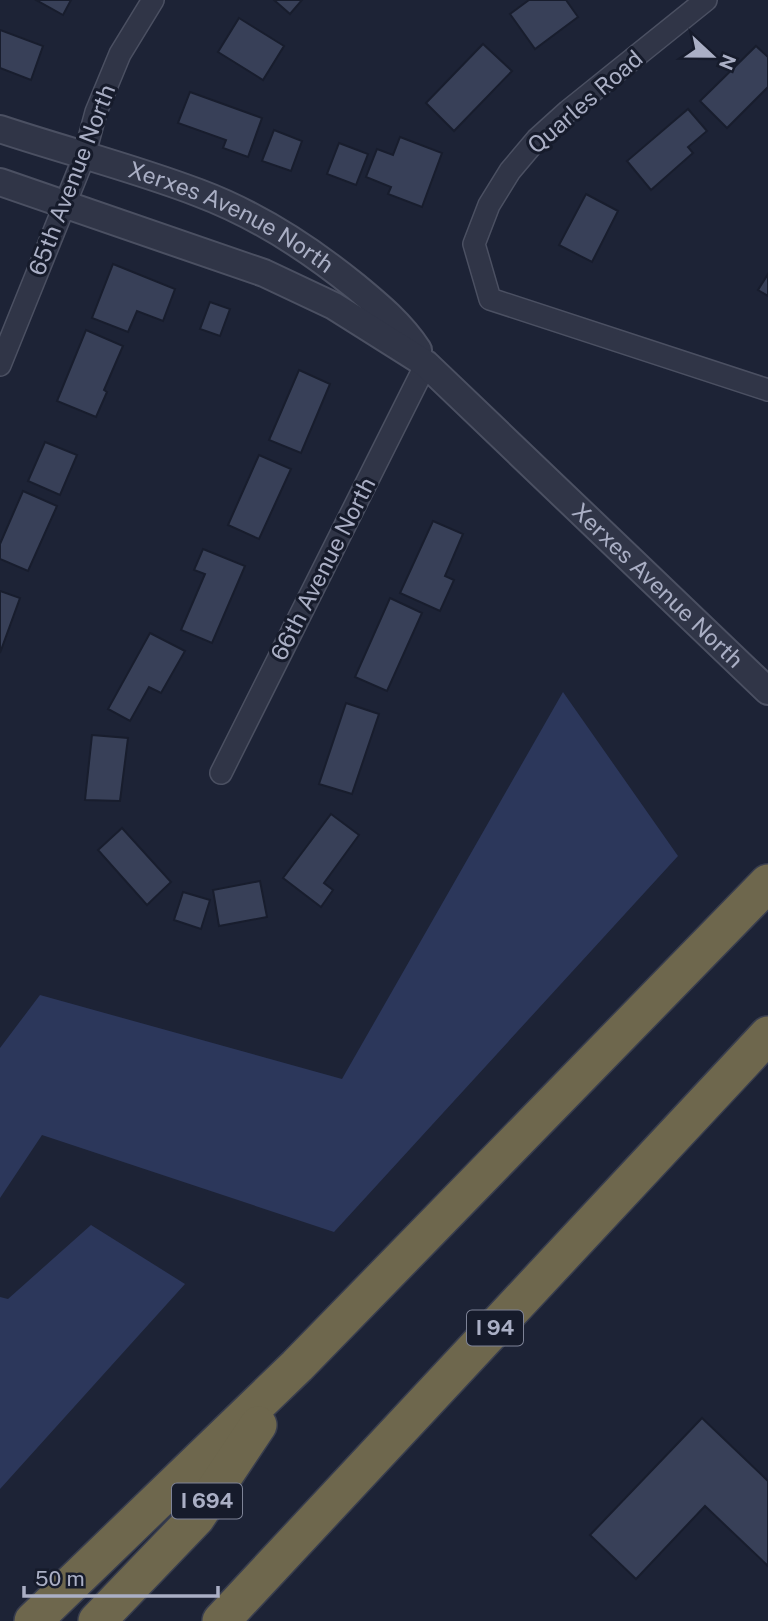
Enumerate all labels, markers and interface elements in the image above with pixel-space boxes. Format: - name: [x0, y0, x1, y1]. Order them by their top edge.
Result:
- north arrow: [677, 21, 747, 91]
- street label: Quarles Road: [522, 44, 648, 159]
- text: N: [715, 51, 741, 73]
- street label: 65th Avenue North: [23, 81, 120, 279]
- street label: Xerxes Avenue North: [125, 156, 339, 278]
- street label: 66th Avenue North: [265, 473, 380, 665]
- street label: Xerxes Avenue North: [567, 497, 749, 673]
- road number: I 94: [467, 1310, 523, 1346]
- road number: I 694: [172, 1484, 242, 1518]
- scale bar: [24, 1554, 219, 1598]
- text: 50 m: [35, 1566, 85, 1591]

